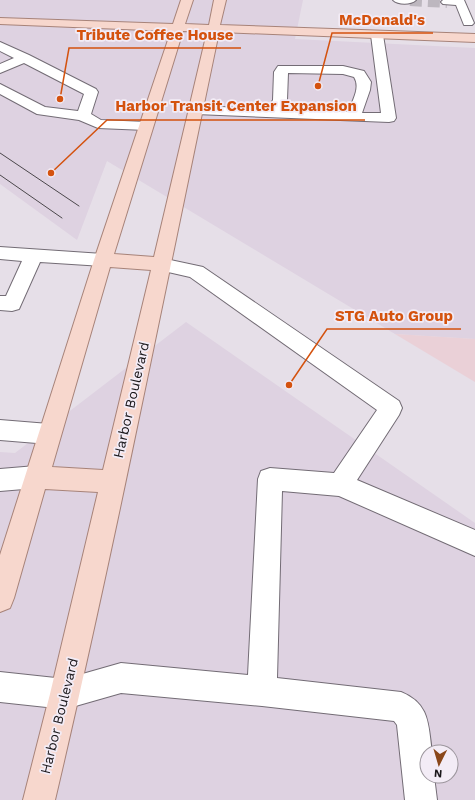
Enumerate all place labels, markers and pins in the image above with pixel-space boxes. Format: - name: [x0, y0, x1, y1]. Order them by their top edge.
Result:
- callout: McDonald's: [332, 6, 433, 33]
- callout: Tribute Coffee House: [69, 21, 241, 48]
- callout: Harbor Transit Center Expansion: [107, 93, 365, 120]
- callout: STG Auto Group: [327, 302, 461, 329]

